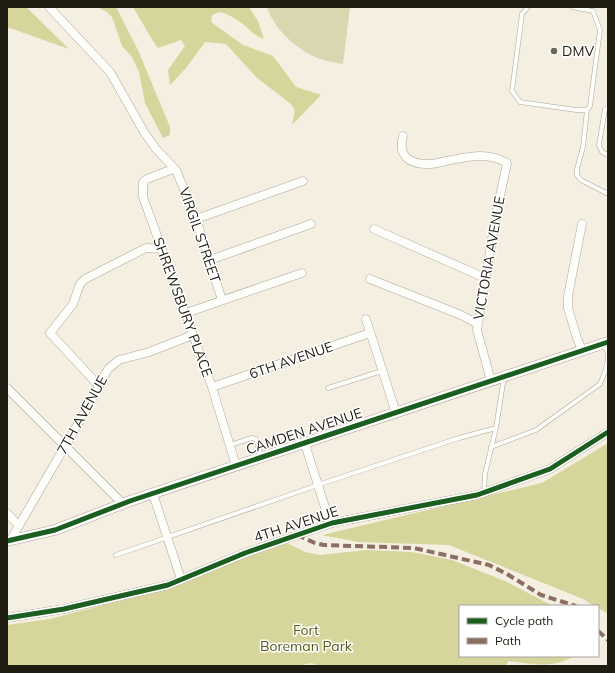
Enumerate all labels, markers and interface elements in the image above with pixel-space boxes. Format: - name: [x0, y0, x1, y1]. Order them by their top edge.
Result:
- place label: DMV: [562, 42, 594, 60]
- marker: DMV: [549, 46, 559, 56]
- street label: VIRGIL STREET: [175, 185, 225, 286]
- street label: VICTORIA AVENUE: [469, 195, 509, 321]
- street label: SHREWSBURY PLACE: [149, 235, 217, 379]
- street label: 6TH AVENUE: [247, 337, 335, 383]
- street label: 7TH AVENUE: [53, 372, 111, 458]
- street label: CAMDEN AVENUE: [244, 404, 364, 458]
- street label: 4TH AVENUE: [252, 502, 340, 546]
- legend: [459, 605, 599, 657]
- text: Cycle path: [495, 613, 553, 628]
- park label: Fort Boreman Park: [260, 621, 353, 655]
- text: Path: [495, 633, 521, 648]

